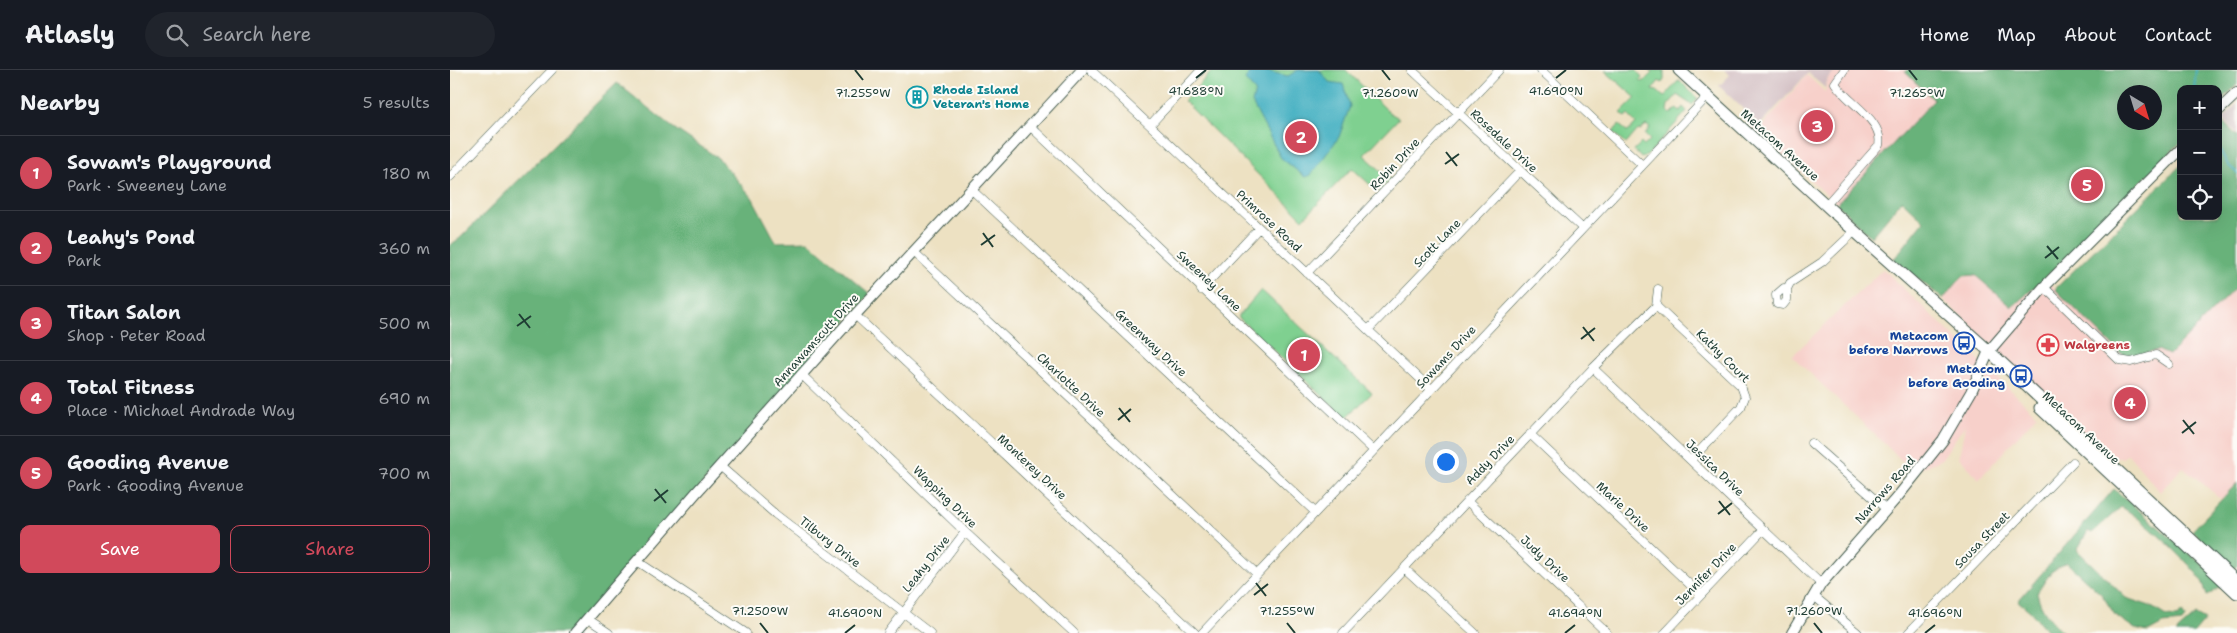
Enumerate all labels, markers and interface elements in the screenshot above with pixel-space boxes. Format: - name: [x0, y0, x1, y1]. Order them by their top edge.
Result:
- search box: [145, 12, 495, 57]
- text: Atlasly: [25, 19, 115, 51]
- icon: search: [163, 21, 191, 49]
- text: Search here: [203, 22, 311, 47]
- text: Home: [1920, 23, 1969, 47]
- text: Map: [1997, 23, 2036, 47]
- text: About: [2064, 23, 2117, 47]
- text: Contact: [2145, 23, 2212, 47]
- place label: Rhode Island Veteran's Home: [933, 82, 1030, 112]
- text: 41.688°N: [1169, 83, 1223, 99]
- text: 41.690°N: [1529, 83, 1583, 99]
- text: 71.255°W: [835, 85, 891, 101]
- building icon: Rhode Island Veteran's Home: [905, 85, 929, 109]
- text: 71.260°W: [1361, 85, 1419, 101]
- text: 71.265°W: [1889, 85, 1945, 101]
- north arrow: [2117, 85, 2162, 130]
- map controls: [2177, 85, 2222, 220]
- button: +: [2177, 85, 2222, 130]
- text: Nearby: [20, 89, 100, 117]
- text: 5 results: [363, 92, 430, 113]
- street label: Rosedale Drive: [1467, 106, 1541, 176]
- street label: Metacom Avenue: [1737, 106, 1823, 185]
- pin: 3: [1801, 107, 1833, 145]
- pin: 2: [1285, 118, 1317, 156]
- button: −: [2177, 130, 2222, 175]
- street label: Robin Drive: [1367, 134, 1424, 194]
- text: Sowam's Playground: [67, 150, 272, 175]
- text: 1: [32, 163, 40, 184]
- text: 180 m: [382, 163, 430, 184]
- pin: 5: [2071, 166, 2103, 204]
- text: Park · Sweeney Lane: [67, 175, 227, 196]
- button: locate: [2177, 175, 2222, 220]
- street label: Primrose Road: [1233, 186, 1306, 256]
- street label: Scott Lane: [1410, 215, 1464, 271]
- text: Leahy's Pond: [67, 225, 195, 250]
- text: 2: [30, 238, 42, 259]
- text: 360 m: [378, 238, 430, 259]
- street label: Sweeney Lane: [1173, 247, 1245, 315]
- text: Park: [67, 250, 101, 271]
- street label: Annawamscutt Drive: [770, 290, 862, 390]
- text: Titan Salon: [67, 300, 181, 325]
- street label: Greenway Drive: [1112, 306, 1190, 381]
- text: 3: [30, 313, 42, 334]
- text: 500 m: [379, 313, 430, 334]
- street label: Sowams Drive: [1413, 322, 1480, 392]
- text: Shop · Peter Road: [67, 325, 206, 346]
- street label: Kathy Court: [1693, 326, 1753, 386]
- place label: Metacom before Narrows: [1849, 328, 1948, 358]
- bus stop icon: Metacom before Narrows: [1952, 331, 1976, 355]
- pharmacy icon: Walgreens: [2036, 333, 2060, 357]
- pin: 1: [1288, 336, 1320, 374]
- place label: Walgreens: [2064, 337, 2130, 353]
- street label: Charlotte Drive: [1033, 349, 1109, 421]
- place label: Metacom before Gooding: [1908, 361, 2005, 391]
- bus stop icon: Metacom before Gooding: [2009, 364, 2033, 388]
- text: Total Fitness: [67, 375, 194, 400]
- pin: 4: [2114, 384, 2146, 422]
- text: 4: [30, 388, 42, 409]
- text: 690 m: [379, 388, 430, 409]
- street label: Metacom Avenue: [2039, 388, 2123, 468]
- text: Place · Michael Andrade Way: [67, 400, 295, 421]
- street label: Monterey Drive: [994, 431, 1070, 503]
- street label: Addy Drive: [1462, 431, 1518, 489]
- street label: Jessica Drive: [1682, 436, 1748, 500]
- your location: [1433, 449, 1459, 475]
- text: Gooding Avenue: [67, 450, 229, 475]
- street label: Narrows Road: [1851, 453, 1919, 527]
- street label: Wapping Drive: [910, 462, 981, 532]
- text: 5: [31, 463, 41, 484]
- text: 700 m: [378, 463, 430, 484]
- text: Park · Gooding Avenue: [67, 475, 244, 496]
- street label: Marie Drive: [1593, 478, 1653, 536]
- street label: Sousa Street: [1951, 508, 2013, 572]
- street label: Tilbury Drive: [796, 513, 864, 571]
- button: Save: [20, 525, 220, 573]
- button: Share: [230, 525, 430, 573]
- street label: Leahy Drive: [899, 532, 953, 596]
- street label: Judy Drive: [1517, 532, 1573, 586]
- street label: Jennifer Drive: [1672, 539, 1740, 609]
- text: 71.250°W: [732, 603, 788, 619]
- text: 71.255°W: [1259, 603, 1315, 619]
- text: 71.260°W: [1785, 603, 1843, 619]
- text: 41.690°N: [828, 605, 882, 621]
- text: 41.694°N: [1548, 605, 1602, 621]
- text: 41.696°N: [1908, 605, 1962, 621]

